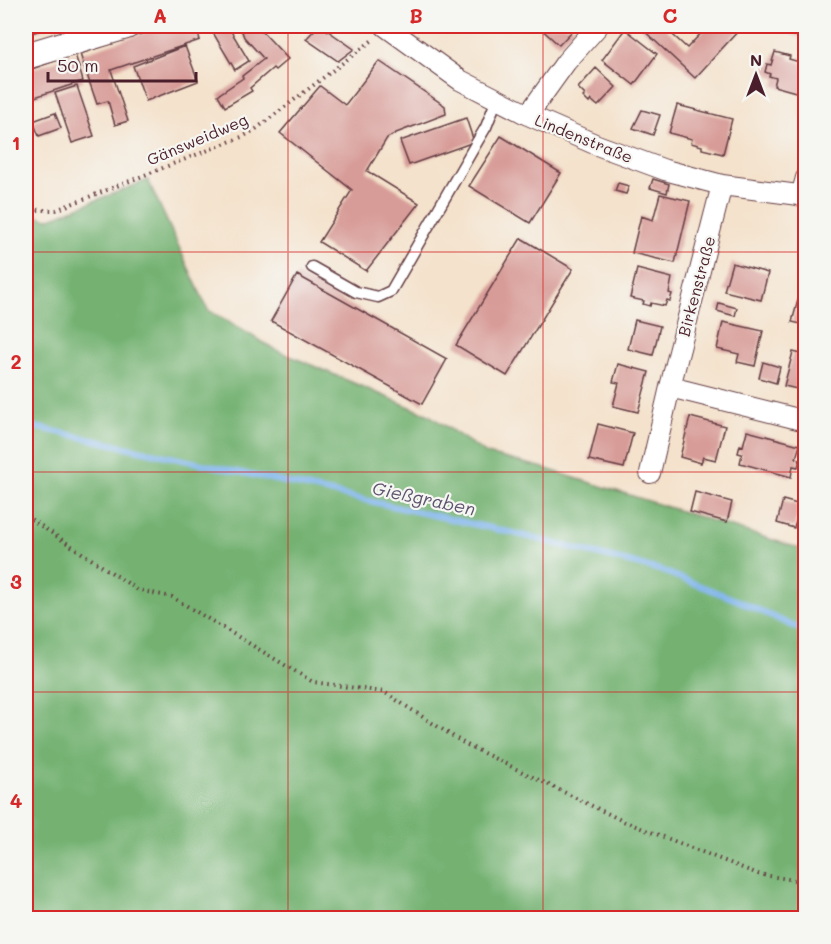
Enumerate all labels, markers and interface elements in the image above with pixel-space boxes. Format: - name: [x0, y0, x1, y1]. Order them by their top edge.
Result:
- text: A: [153, 2, 167, 28]
- text: B: [409, 2, 423, 28]
- text: C: [663, 2, 678, 28]
- scale bar: [48, 45, 196, 83]
- north arrow: [726, 45, 786, 105]
- text: N: [750, 49, 762, 70]
- text: 50 m: [57, 53, 99, 77]
- street label: Gänsweidweg: [143, 108, 251, 170]
- street label: Lindenstraße: [532, 109, 636, 167]
- text: 1: [12, 129, 20, 155]
- street label: Birkenstraße: [673, 234, 719, 338]
- text: 2: [10, 348, 22, 374]
- water label: Gießgraben: [370, 475, 478, 521]
- text: 3: [10, 568, 22, 594]
- text: 4: [10, 787, 23, 813]

